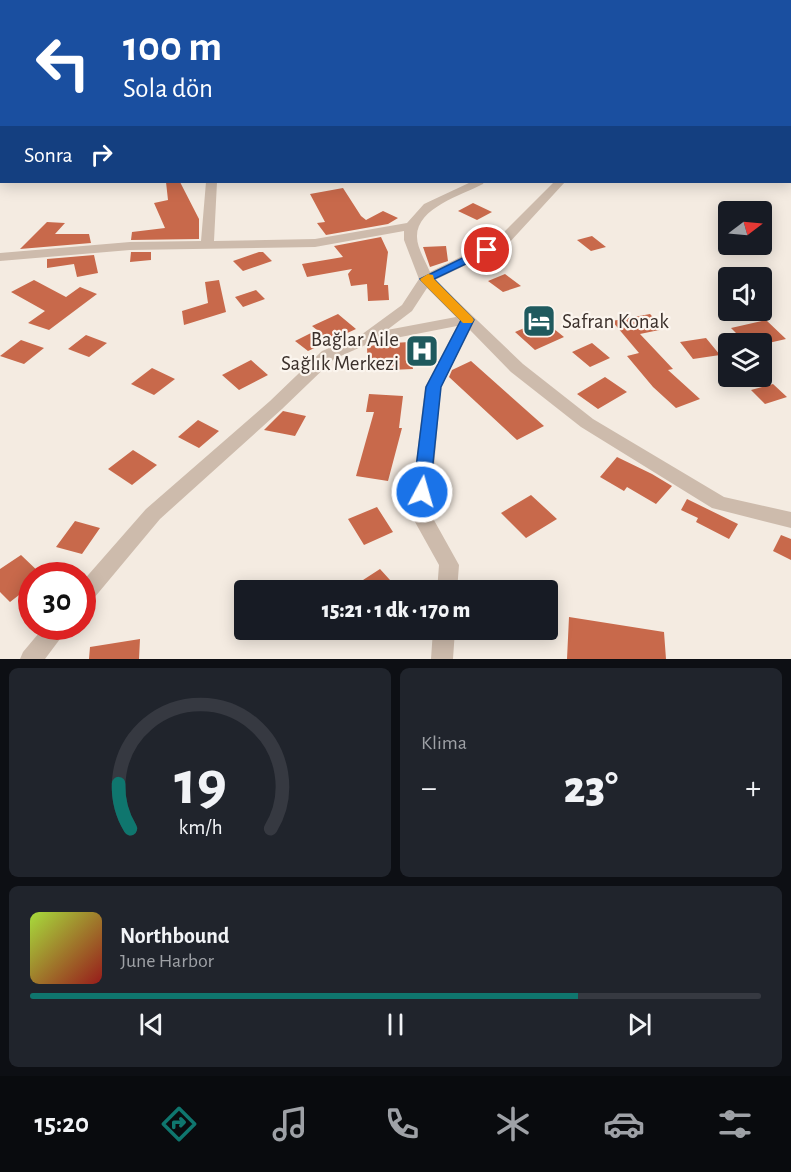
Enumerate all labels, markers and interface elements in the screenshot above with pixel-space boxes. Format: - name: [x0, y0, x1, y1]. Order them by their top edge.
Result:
- icon: left: [24, 24, 102, 102]
- text: 100 m: [123, 26, 222, 68]
- text: Sola dön: [123, 75, 213, 102]
- icon: right: [85, 138, 118, 171]
- text: Sonra: [24, 144, 73, 166]
- north arrow: [718, 201, 772, 255]
- map controls: [718, 201, 772, 387]
- pin: [461, 224, 512, 275]
- icon: arrive: [470, 233, 503, 266]
- button: sound: [718, 267, 772, 321]
- hotel icon: Safran Konak: [521, 303, 557, 339]
- place label: Safran Konak: [562, 311, 669, 332]
- place label: Bağlar Aile Sağlık Merkezi: [281, 329, 399, 374]
- hospital icon: Bağlar Aile Sağlık Merkezi: [404, 333, 440, 369]
- button: layers: [718, 333, 772, 387]
- position arrow: [390, 460, 454, 524]
- speed limit sign: 30: [18, 562, 96, 640]
- text: 15:21 · 1 dk · 170 m: [322, 599, 470, 621]
- text: Klima: [421, 733, 467, 753]
- text: 19: [174, 753, 226, 815]
- text: 23°: [564, 766, 618, 811]
- text: −: [421, 772, 437, 805]
- text: +: [745, 772, 761, 805]
- text: km/h: [178, 818, 222, 839]
- text: Northbound: [120, 925, 229, 947]
- text: June Harbor: [120, 951, 214, 971]
- icon: previous: [135, 1008, 168, 1041]
- icon: pause: [379, 1008, 412, 1041]
- icon: next: [623, 1008, 656, 1041]
- icon: directions: [158, 1103, 200, 1145]
- icon: music: [269, 1103, 311, 1145]
- icon: phone: [381, 1103, 423, 1145]
- icon: climate: [492, 1103, 534, 1145]
- icon: car: [603, 1103, 645, 1145]
- icon: filters: [714, 1103, 756, 1145]
- text: 15:20: [35, 1110, 89, 1137]

